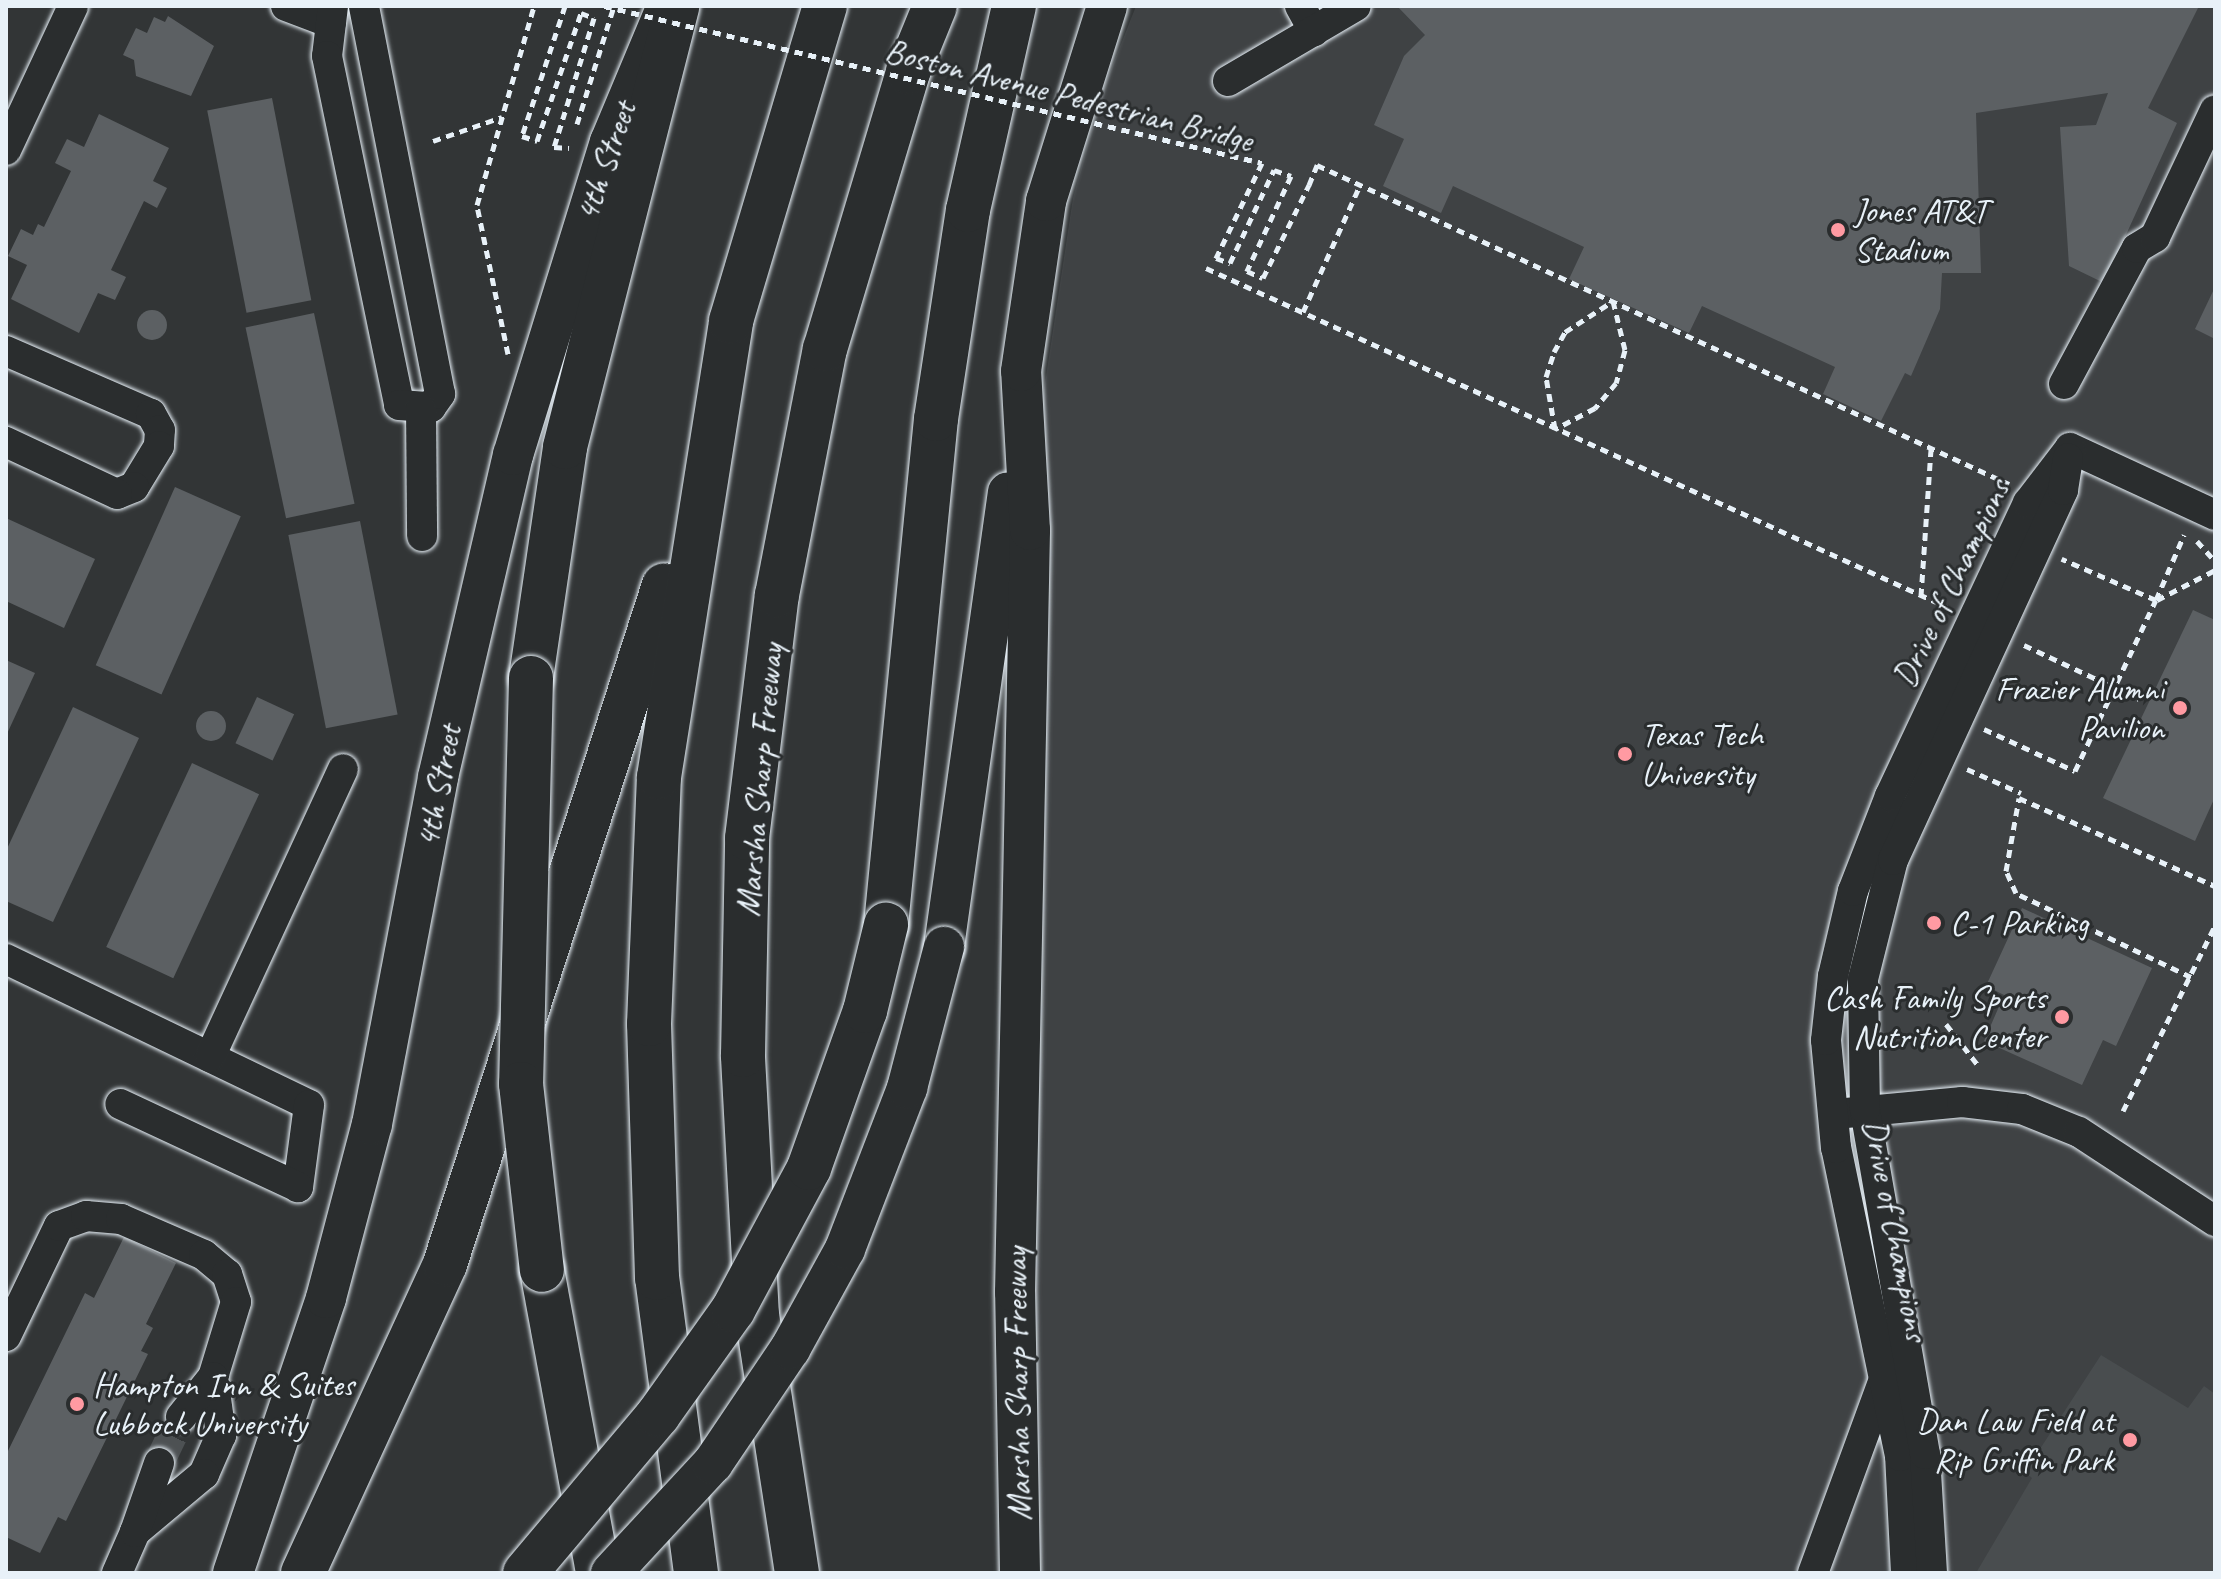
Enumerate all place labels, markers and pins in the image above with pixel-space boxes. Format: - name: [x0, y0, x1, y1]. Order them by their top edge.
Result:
- place label: Jones AT&T Stadium: [1854, 190, 1988, 270]
- marker: Jones AT&T Stadium: [1829, 221, 1847, 239]
- place label: Frazier Alumni Pavilion: [1996, 668, 2164, 748]
- marker: Frazier Alumni Pavilion: [2171, 699, 2189, 717]
- place label: Texas Tech University: [1641, 714, 1761, 794]
- marker: Texas Tech University: [1616, 745, 1634, 763]
- place label: C-1 Parking: [1950, 903, 2088, 943]
- marker: C-1 Parking: [1925, 914, 1943, 932]
- place label: Cash Family Sports Nutrition Center: [1823, 977, 2046, 1056]
- marker: Cash Family Sports Nutrition Center: [2053, 1008, 2071, 1026]
- place label: Hampton Inn & Suites Lubbock University: [93, 1364, 354, 1444]
- marker: Hampton Inn & Suites Lubbock University: [68, 1395, 86, 1413]
- place label: Dan Law Field at Rip Griffin Park: [1915, 1400, 2114, 1480]
- marker: Dan Law Field at Rip Griffin Park: [2121, 1431, 2139, 1449]

